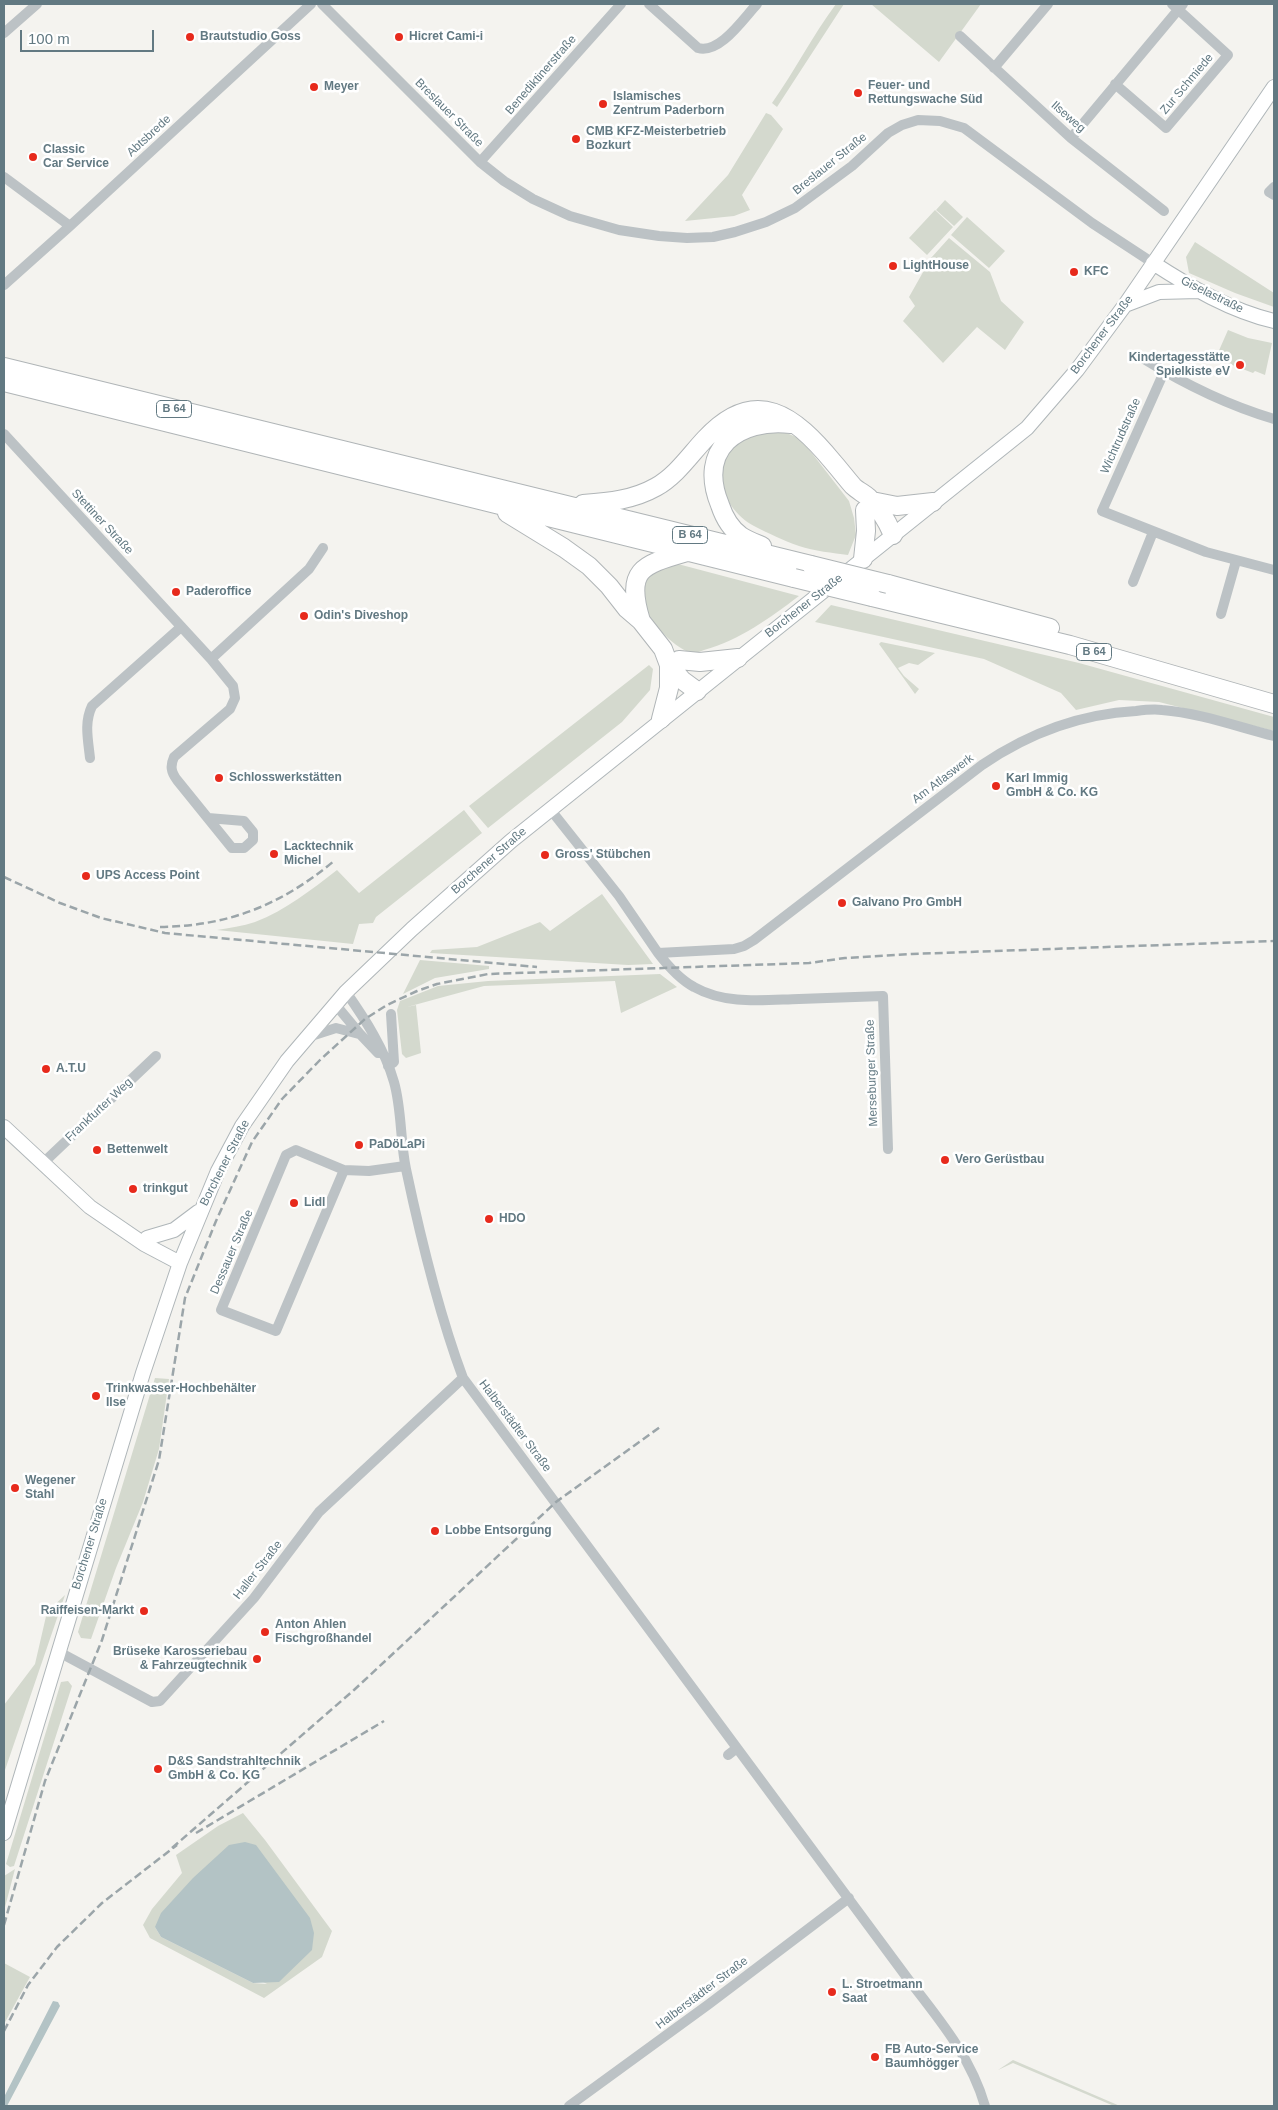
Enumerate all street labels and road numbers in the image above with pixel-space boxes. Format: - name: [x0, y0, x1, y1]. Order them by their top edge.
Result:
- street label: Benediktinerstraße: [503, 32, 579, 118]
- street label: Zur Schmiede: [1157, 51, 1217, 117]
- street label: Breslauer Straße: [412, 76, 486, 150]
- street label: Ilseweg: [1048, 98, 1088, 136]
- street label: Abtsbrede: [124, 112, 174, 160]
- street label: Breslauer Straße: [790, 130, 870, 198]
- street label: Giselastraße: [1178, 274, 1246, 316]
- street label: Borchener Straße: [1068, 293, 1136, 377]
- street label: Wichtrudstraße: [1098, 396, 1144, 476]
- road number: B 64: [156, 400, 192, 418]
- street label: Stettiner Straße: [68, 486, 136, 558]
- road number: B 64: [672, 526, 708, 544]
- street label: Borchener Straße: [762, 571, 846, 641]
- road number: B 64: [1076, 644, 1112, 660]
- street label: Am Atlaswerk: [909, 751, 977, 807]
- street label: Borchener Straße: [449, 824, 529, 898]
- street label: Merseburger Straße: [863, 1019, 881, 1127]
- street label: Frankfurter Weg: [62, 1075, 136, 1145]
- street label: Borchener Straße: [197, 1118, 253, 1208]
- street label: Dessauer Straße: [208, 1207, 256, 1297]
- street label: Halberstädter Straße: [476, 1377, 554, 1475]
- street label: Borchener Straße: [69, 1497, 111, 1591]
- street label: Haller Straße: [231, 1538, 285, 1602]
- street label: Halberstädter Straße: [653, 1954, 751, 2032]

